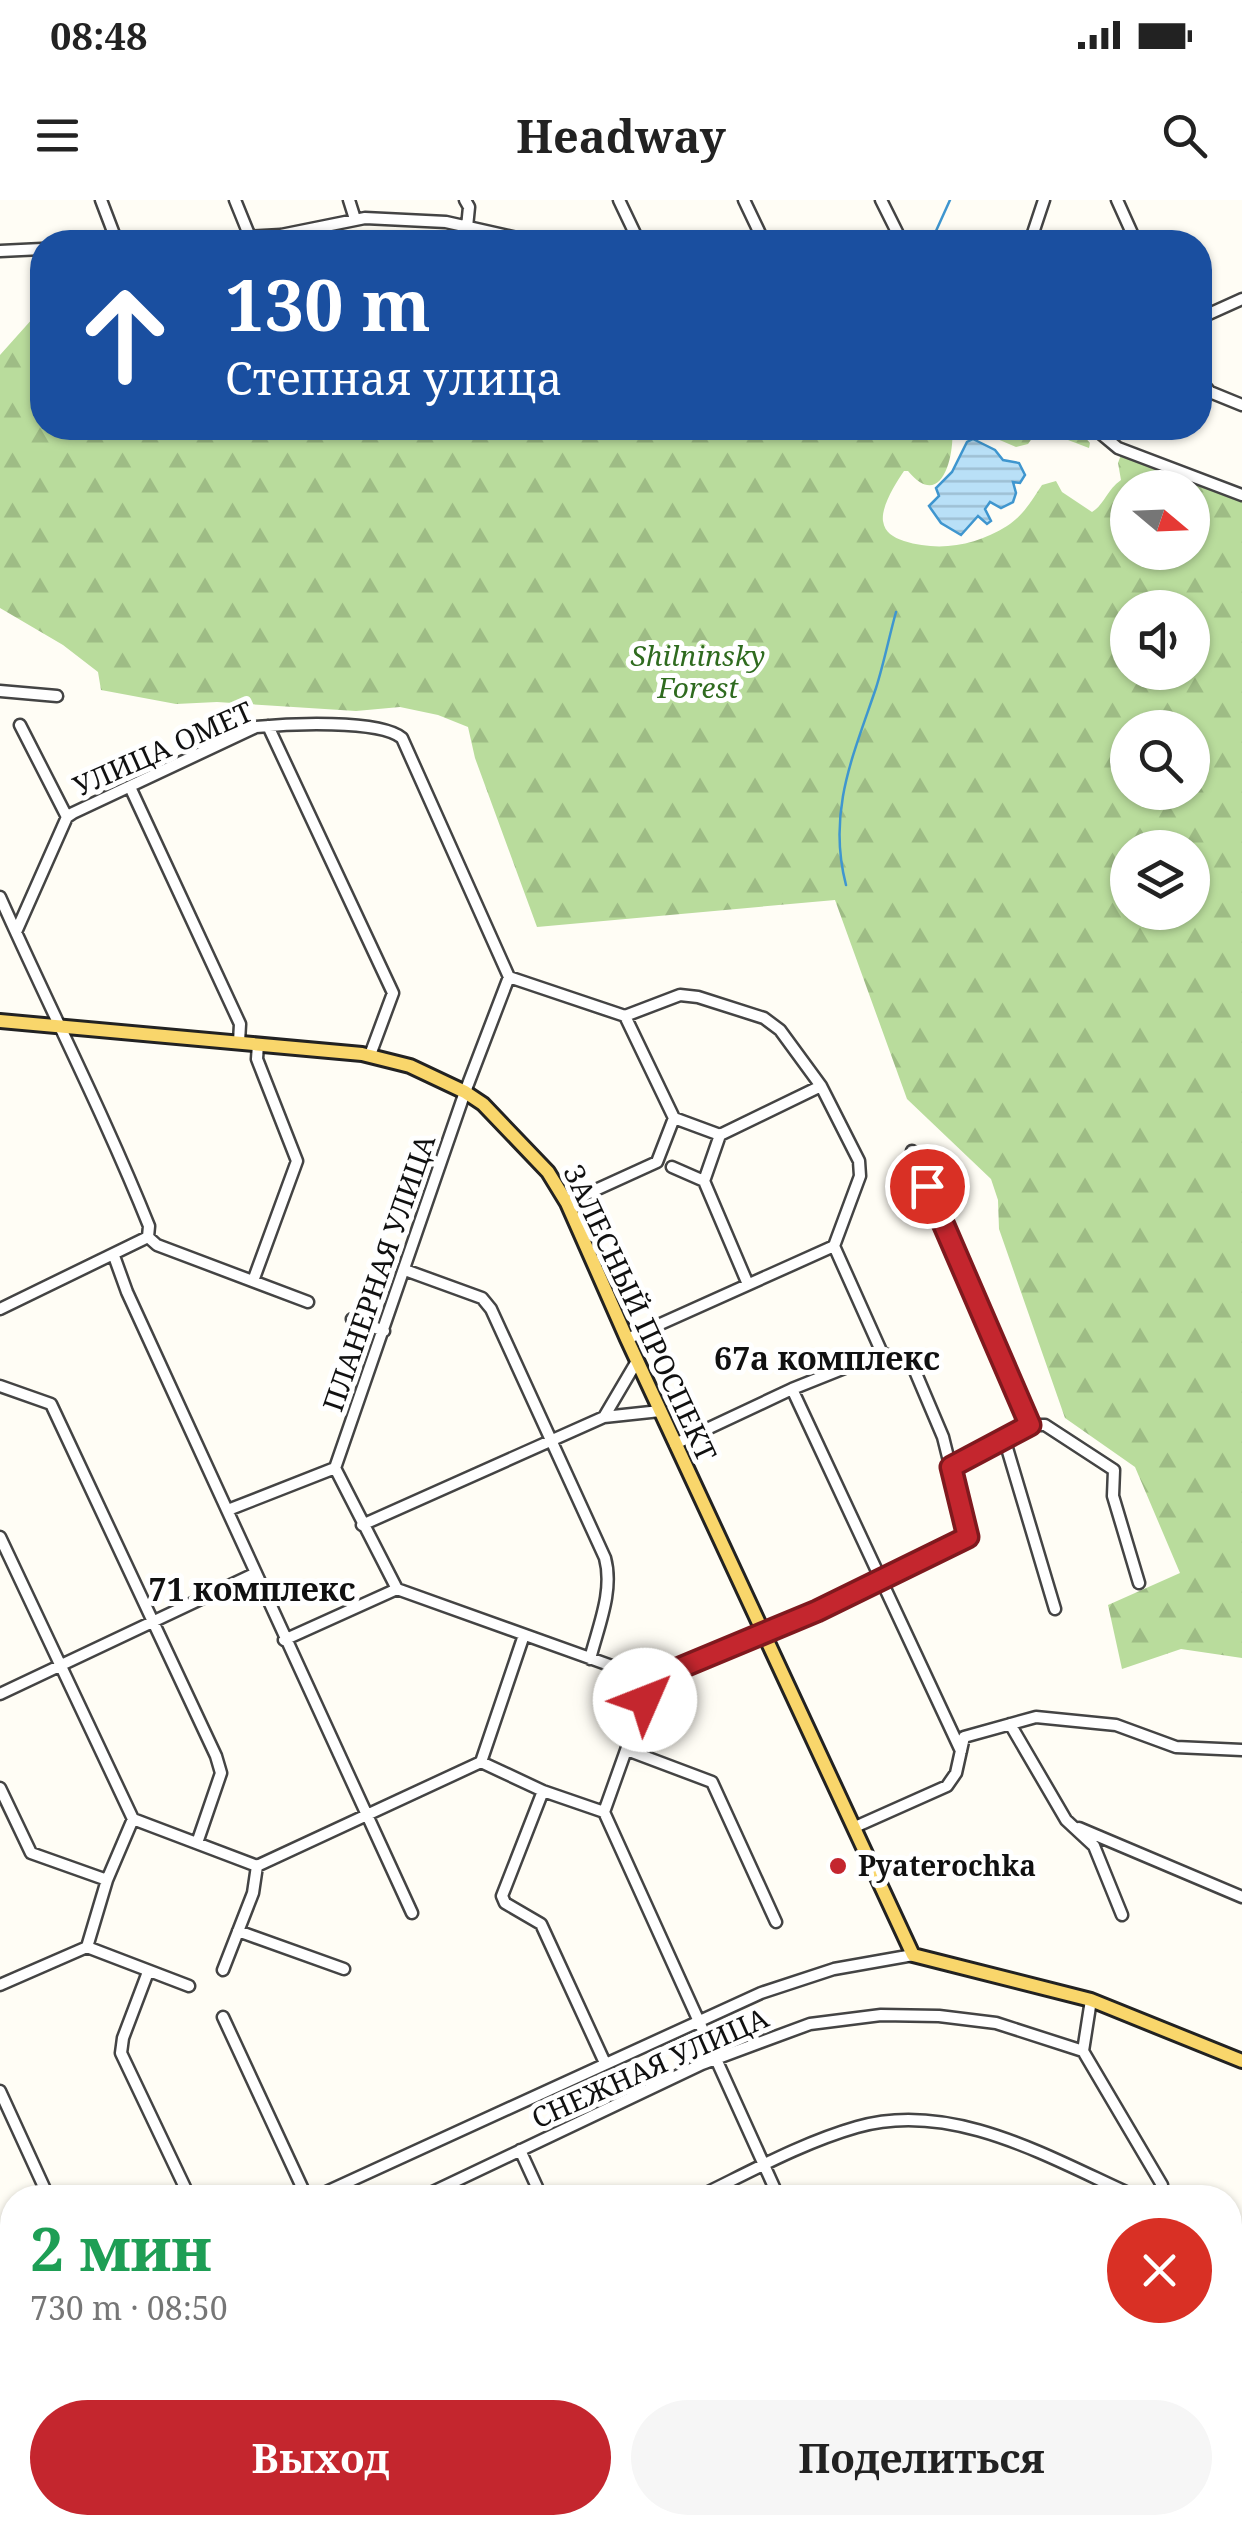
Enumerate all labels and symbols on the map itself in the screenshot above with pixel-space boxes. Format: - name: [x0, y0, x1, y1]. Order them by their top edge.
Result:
- north arrow: [1110, 470, 1210, 570]
- park label: Shilninsky Forest: [631, 636, 765, 706]
- street label: УЛИЦА ОМЕТ: [67, 692, 258, 805]
- street label: ПЛАНЕРНАЯ УЛИЦА: [313, 1129, 443, 1416]
- pin: [885, 1144, 970, 1229]
- street label: ЗАЛЕСНЫЙ ПРОСПЕКТ: [555, 1158, 726, 1467]
- district label: 67а комплекс: [714, 1336, 940, 1379]
- district label: 71 комплекс: [149, 1567, 355, 1610]
- position arrow: [593, 1648, 697, 1752]
- place label: Pyaterochka: [858, 1846, 1036, 1884]
- marker: Pyaterochka: [827, 1855, 849, 1877]
- street label: СНЕЖНАЯ УЛИЦА: [525, 1998, 774, 2136]

